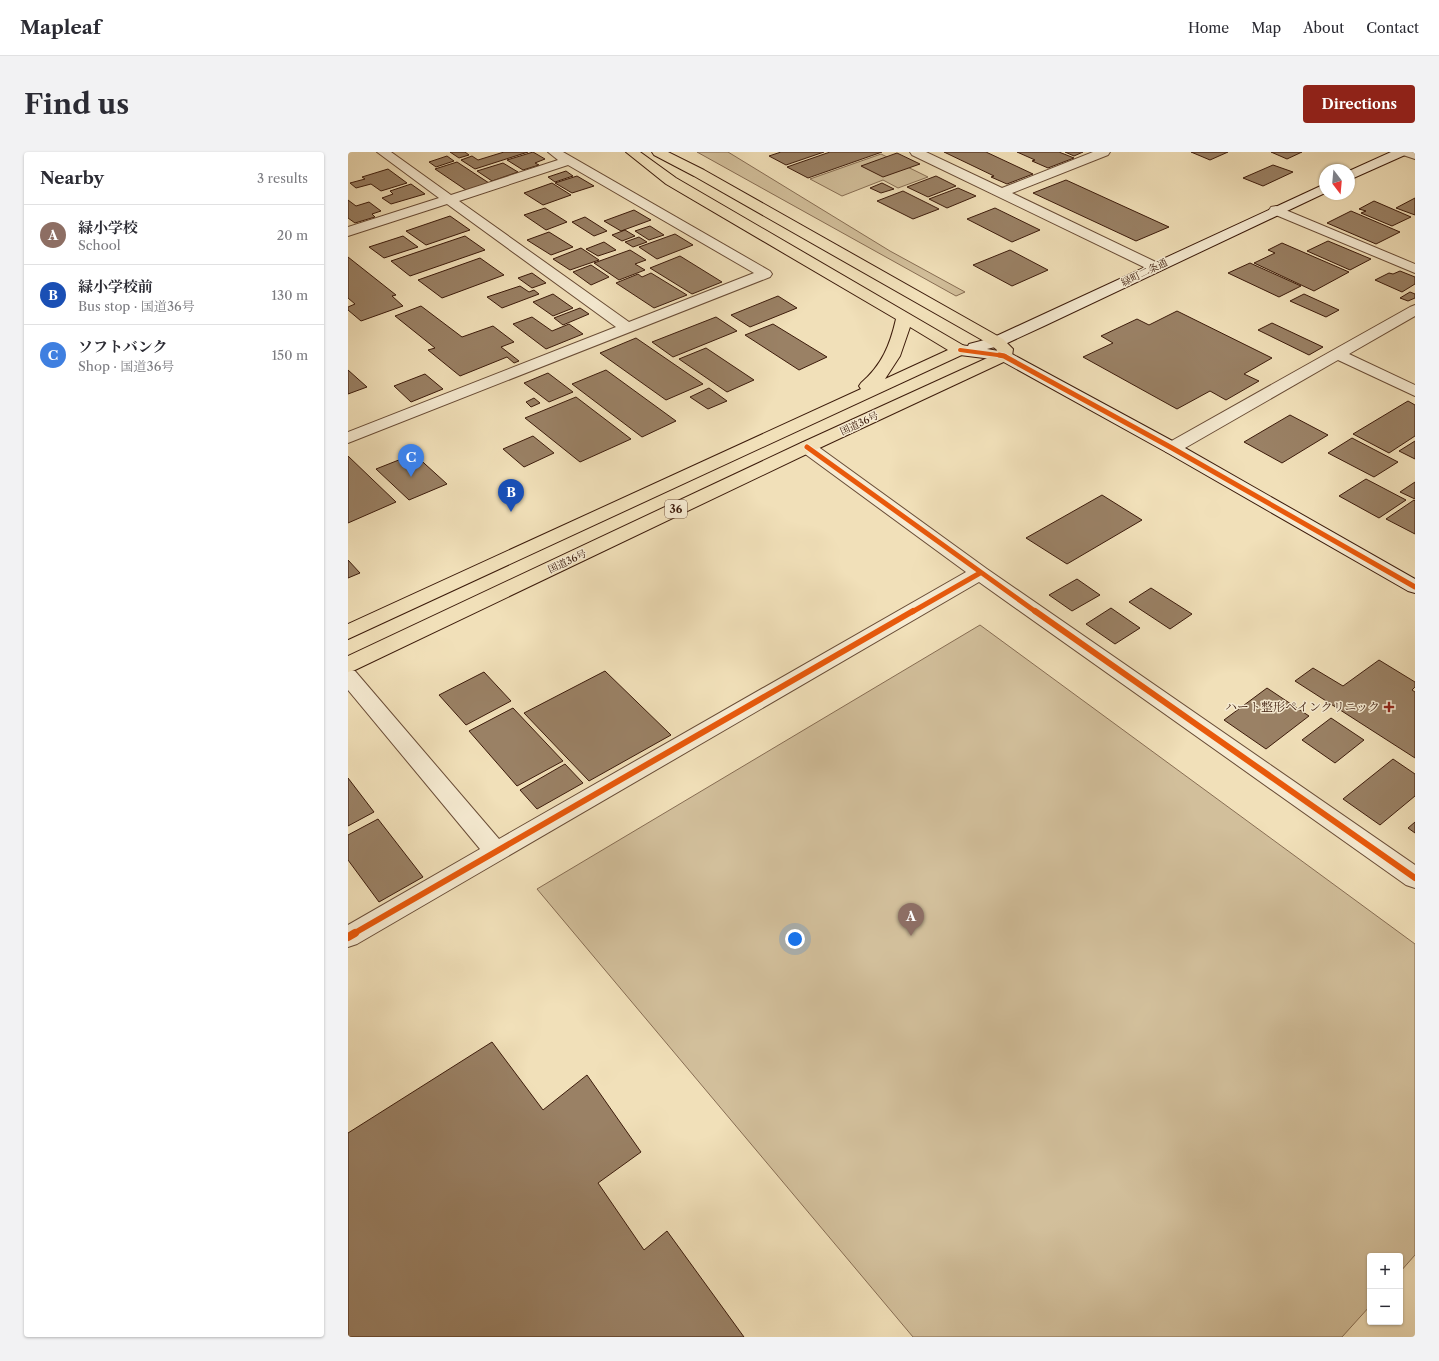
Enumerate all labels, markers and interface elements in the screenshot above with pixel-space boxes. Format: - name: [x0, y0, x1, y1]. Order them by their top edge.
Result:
- text: Mapleaf: [20, 16, 101, 39]
- text: Home: [1188, 19, 1229, 37]
- text: Map: [1251, 19, 1281, 37]
- text: About: [1303, 19, 1344, 37]
- text: Contact: [1366, 19, 1419, 37]
- button: Directions: [1303, 85, 1415, 123]
- text: Find us: [24, 87, 129, 121]
- north arrow: [1319, 164, 1355, 200]
- text: Nearby: [40, 168, 104, 188]
- text: 3 results: [257, 170, 308, 186]
- text: 緑小学校: [78, 218, 138, 237]
- text: A: [48, 227, 58, 243]
- text: 20 m: [277, 227, 308, 243]
- text: School: [78, 237, 121, 253]
- street label: 緑町二条通: [1119, 256, 1170, 289]
- text: 緑小学校前: [78, 277, 153, 296]
- text: B: [48, 287, 58, 303]
- text: 130 m: [272, 287, 308, 303]
- text: Bus stop · 国道36号: [78, 298, 195, 314]
- text: ソフトバンク: [78, 337, 167, 356]
- text: C: [48, 347, 58, 363]
- text: 150 m: [272, 347, 308, 363]
- text: Shop · 国道36号: [78, 358, 174, 374]
- street label: 国道36号: [838, 409, 881, 438]
- pin: C: [398, 444, 424, 477]
- pin: B: [498, 479, 524, 512]
- road number: 36: [665, 500, 687, 518]
- street label: 国道36号: [546, 547, 589, 576]
- place label: ハート整形ペインクリニック: [1225, 699, 1380, 714]
- marker: ハート整形ペインクリニック: [1383, 701, 1395, 713]
- pin: A: [898, 903, 924, 936]
- your location: [785, 929, 805, 949]
- map controls: [1367, 1253, 1403, 1325]
- button: +: [1367, 1253, 1403, 1289]
- button: −: [1367, 1289, 1403, 1325]

